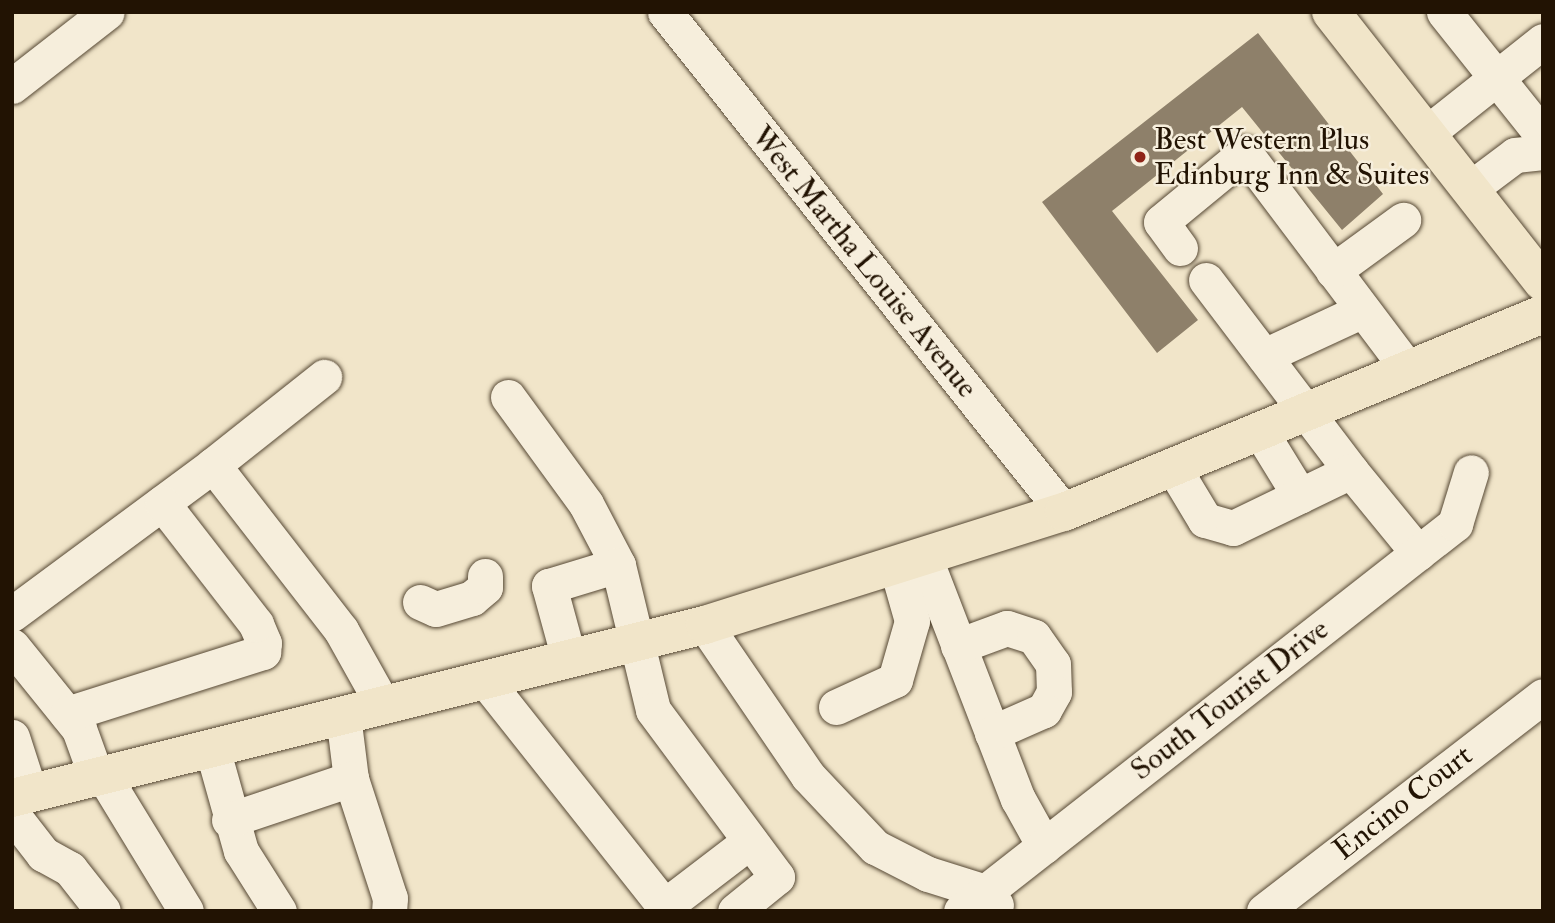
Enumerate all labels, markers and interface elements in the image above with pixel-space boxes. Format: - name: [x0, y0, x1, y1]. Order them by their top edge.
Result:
- street label: West Martha Louise Avenue: [743, 119, 985, 405]
- place label: Best Western Plus Edinburg Inn & Suites: [1154, 122, 1429, 192]
- marker: Best Western Plus Edinburg Inn & Suites: [1132, 149, 1148, 165]
- street label: South Tourist Drive: [1124, 612, 1336, 788]
- street label: Encino Court: [1326, 738, 1480, 868]

